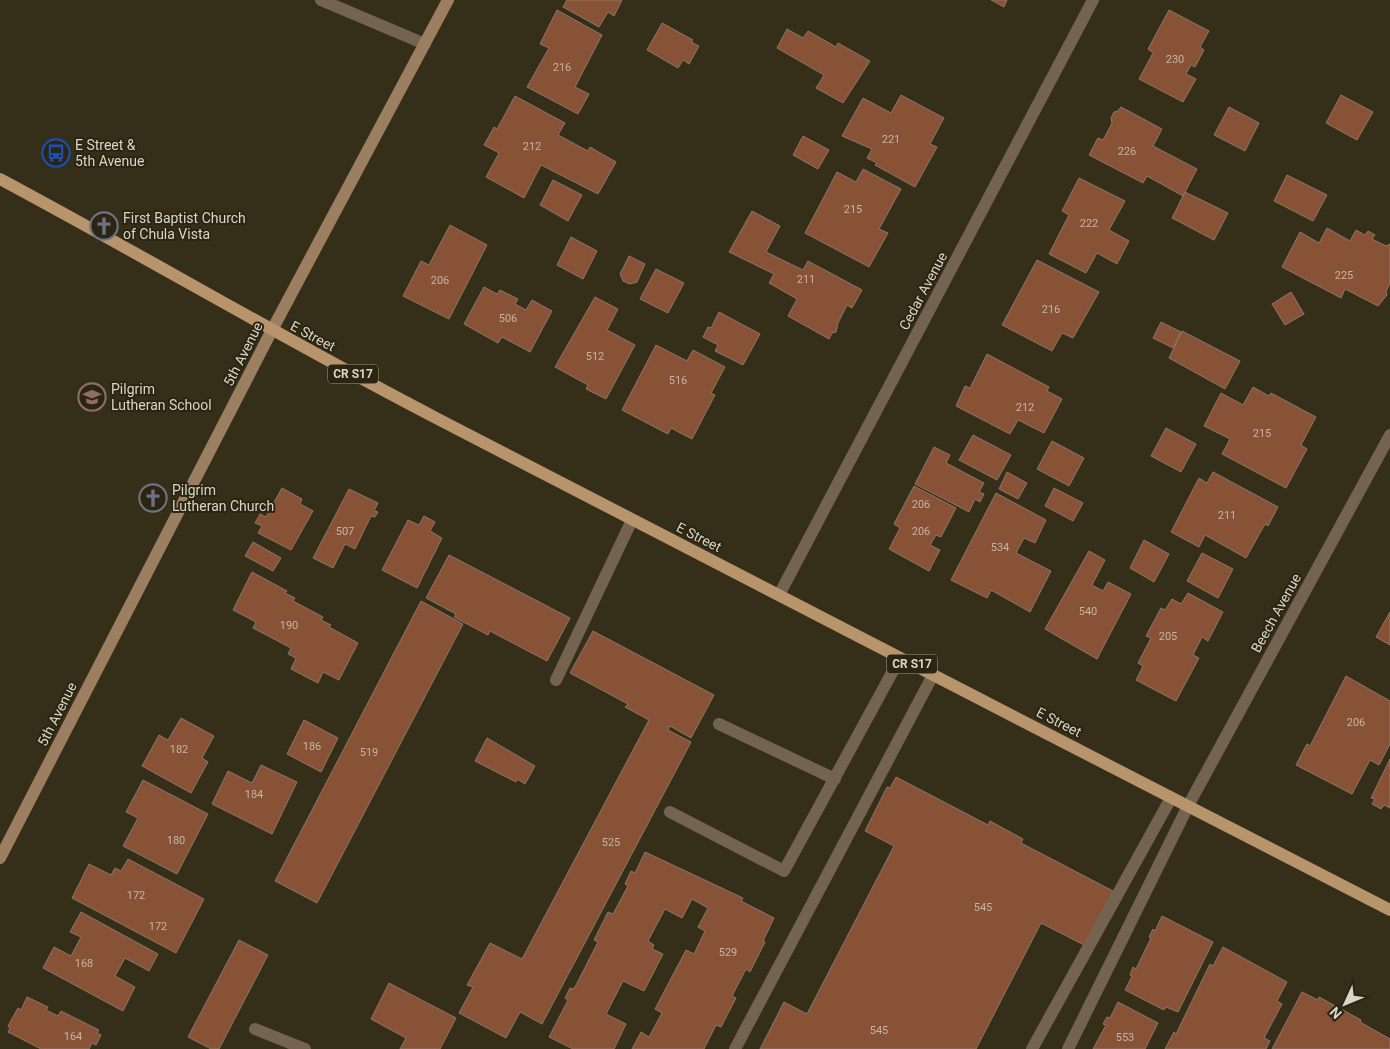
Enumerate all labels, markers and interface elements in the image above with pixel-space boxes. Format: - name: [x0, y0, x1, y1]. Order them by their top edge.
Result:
- house number: 230: [1166, 53, 1184, 66]
- house number: 216: [553, 61, 571, 74]
- house number: 221: [882, 133, 900, 146]
- place label: E Street & 5th Avenue: [75, 137, 144, 169]
- bus stop icon: E Street & 5th Avenue: [41, 138, 71, 168]
- house number: 212: [523, 140, 541, 153]
- house number: 226: [1118, 145, 1136, 158]
- house number: 215: [844, 203, 862, 216]
- place label: First Baptist Church of Chula Vista: [123, 210, 246, 242]
- church icon: First Baptist Church of Chula Vista: [89, 211, 119, 241]
- house number: 222: [1080, 217, 1098, 230]
- street label: Cedar Avenue: [896, 249, 950, 333]
- house number: 225: [1335, 269, 1353, 282]
- house number: 211: [797, 273, 815, 286]
- house number: 206: [431, 274, 449, 287]
- house number: 216: [1042, 303, 1060, 316]
- house number: 506: [499, 312, 517, 325]
- street label: E Street: [288, 318, 338, 355]
- street label: 5th Avenue: [220, 319, 266, 389]
- house number: 512: [586, 350, 604, 363]
- road number: CR S17: [328, 364, 378, 384]
- house number: 516: [669, 374, 687, 387]
- place label: Pilgrim Lutheran School: [111, 381, 212, 413]
- school or university icon: Pilgrim Lutheran School: [77, 382, 107, 412]
- house number: 212: [1016, 401, 1034, 414]
- house number: 215: [1253, 427, 1271, 440]
- place label: Pilgrim Lutheran Church: [172, 482, 274, 514]
- church icon: Pilgrim Lutheran Church: [138, 483, 168, 513]
- house number: 206: [912, 498, 930, 511]
- house number: 211: [1218, 509, 1236, 522]
- street label: E Street: [674, 519, 725, 555]
- house number: 507: [336, 525, 354, 538]
- house number: 206: [912, 525, 930, 538]
- house number: 534: [991, 541, 1009, 554]
- street label: Beech Avenue: [1248, 571, 1304, 655]
- house number: 540: [1079, 605, 1097, 618]
- house number: 190: [280, 619, 298, 632]
- house number: 205: [1159, 630, 1177, 643]
- road number: CR S17: [887, 654, 937, 674]
- street label: 5th Avenue: [34, 679, 80, 749]
- street label: E Street: [1034, 704, 1085, 740]
- house number: 206: [1347, 716, 1365, 729]
- house number: 186: [303, 740, 321, 753]
- house number: 182: [170, 743, 188, 756]
- house number: 519: [360, 746, 378, 759]
- house number: 184: [245, 788, 263, 801]
- house number: 180: [167, 834, 185, 847]
- house number: 525: [602, 836, 620, 849]
- house number: 172: [127, 889, 145, 902]
- house number: 545: [974, 901, 992, 914]
- house number: 172: [149, 920, 167, 933]
- house number: 529: [719, 946, 737, 959]
- house number: 168: [75, 957, 93, 970]
- north arrow: [1320, 979, 1370, 1029]
- text: N: [1326, 1004, 1345, 1022]
- house number: 545: [870, 1024, 888, 1037]
- house number: 164: [64, 1030, 82, 1043]
- house number: 553: [1116, 1031, 1134, 1044]

